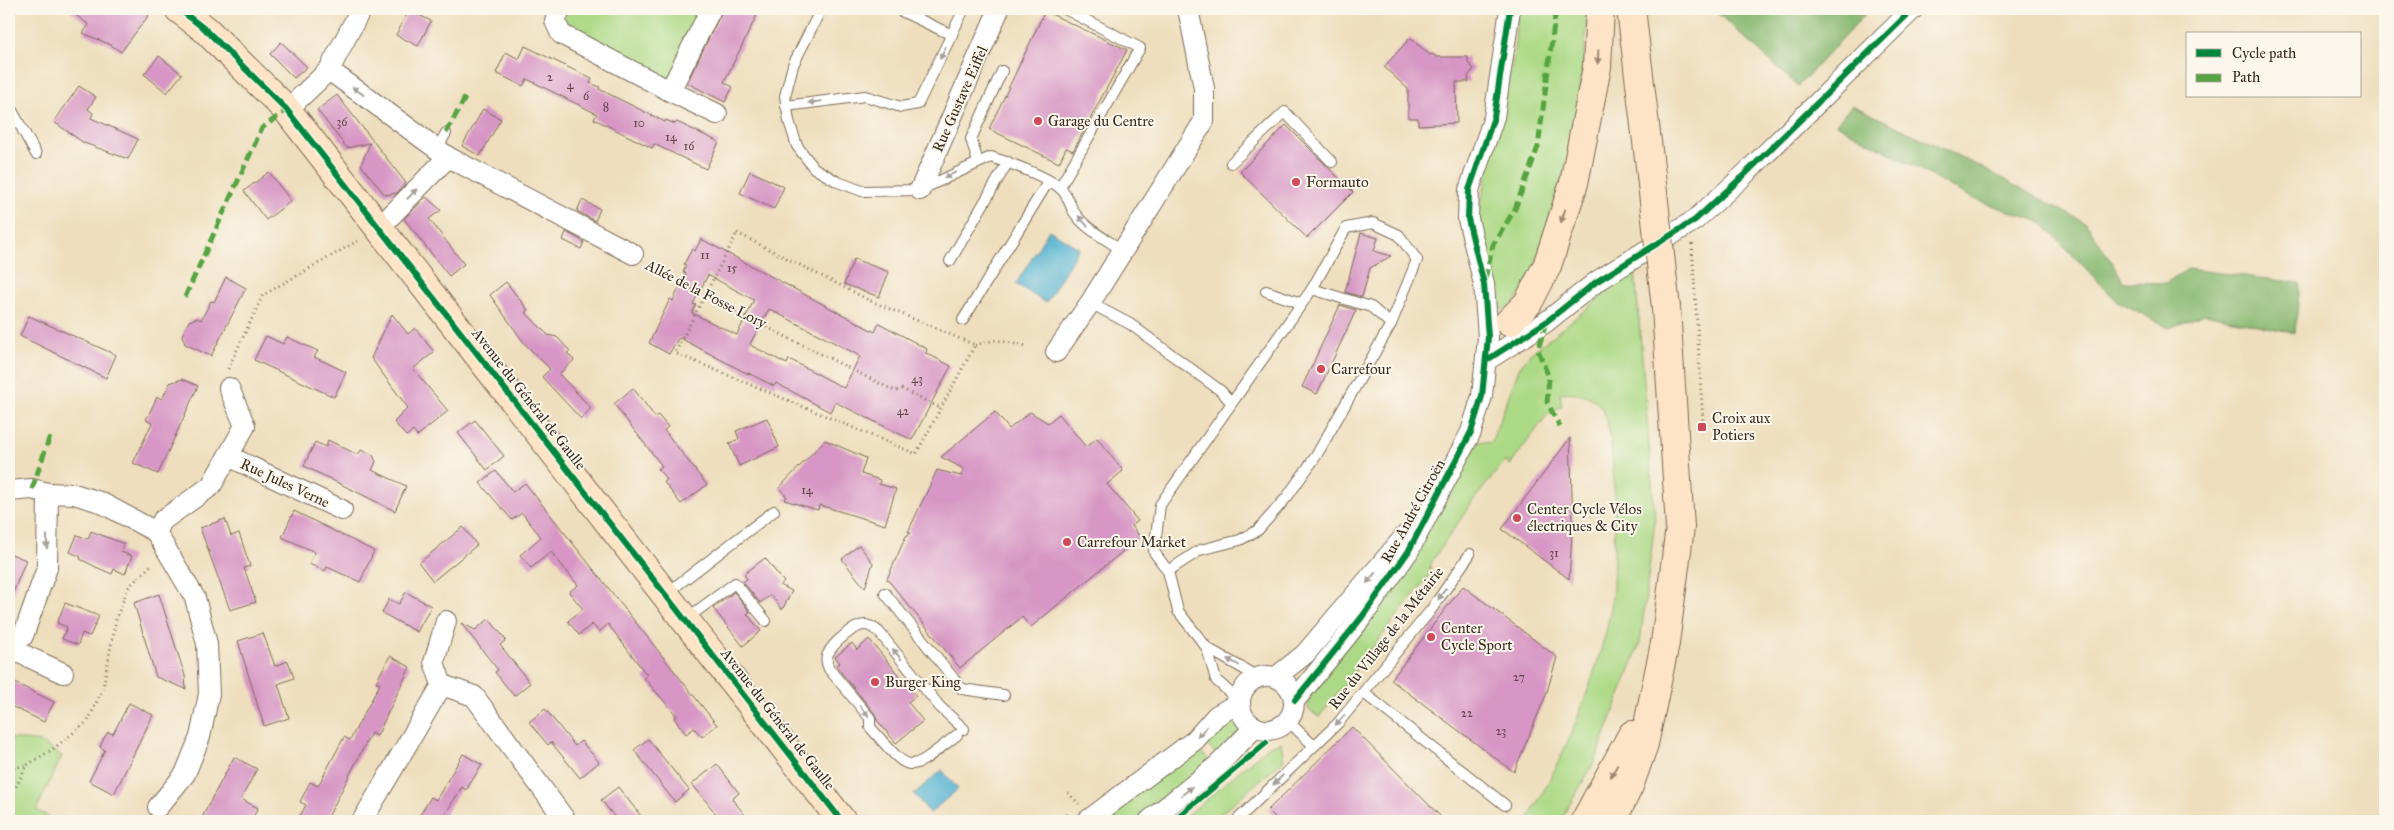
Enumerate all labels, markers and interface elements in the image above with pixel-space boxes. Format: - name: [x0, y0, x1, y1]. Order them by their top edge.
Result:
- legend: [2186, 32, 2362, 98]
- street label: Rue Gustave Eiffel: [928, 42, 992, 155]
- text: Cycle path: [2232, 44, 2297, 62]
- one-way arrow: [939, 46, 947, 60]
- one-way arrow: [1594, 50, 1602, 66]
- text: Path: [2232, 68, 2261, 86]
- house number: 2: [547, 70, 553, 84]
- house number: 4: [567, 78, 574, 92]
- one-way arrow: [351, 86, 365, 96]
- house number: 6: [583, 89, 590, 103]
- one-way arrow: [806, 98, 822, 106]
- house number: 8: [603, 100, 609, 114]
- place label: Garage du Centre: [1048, 112, 1154, 130]
- house number: 36: [337, 115, 348, 129]
- marker: Garage du Centre: [1032, 115, 1044, 127]
- house number: 10: [633, 116, 645, 130]
- house number: 14: [665, 130, 677, 144]
- house number: 16: [684, 139, 695, 153]
- one-way arrow: [942, 171, 957, 179]
- place label: Formauto: [1306, 173, 1369, 191]
- marker: Formauto: [1290, 176, 1302, 188]
- one-way arrow: [406, 188, 418, 200]
- one-way arrow: [1559, 209, 1567, 224]
- one-way arrow: [1077, 216, 1089, 228]
- house number: 11: [700, 248, 710, 262]
- street label: Allée de la Fosse Lory: [642, 255, 770, 333]
- house number: 15: [727, 261, 738, 275]
- street label: Avenue du Général de Gaulle: [468, 324, 590, 473]
- place label: Carrefour: [1331, 360, 1392, 378]
- marker: Carrefour: [1315, 363, 1327, 375]
- house number: 43: [911, 372, 923, 386]
- house number: 42: [897, 404, 909, 418]
- place label: Croix aux Potiers: [1712, 409, 1771, 444]
- marker: Croix aux Potiers: [1696, 421, 1708, 433]
- street label: Rue Jules Verne: [237, 455, 332, 512]
- street label: Rue André Citroën: [1377, 456, 1449, 566]
- house number: 14: [801, 483, 813, 497]
- place label: Center Cycle Vélos électriques & City: [1527, 500, 1642, 536]
- marker: Center Cycle Vélos électriques & City: [1511, 512, 1523, 524]
- place label: Carrefour Market: [1077, 533, 1187, 551]
- one-way arrow: [43, 534, 51, 550]
- marker: Carrefour Market: [1061, 536, 1073, 548]
- house number: 31: [1549, 546, 1559, 560]
- street label: Rue du Village de la Métairie: [1325, 563, 1447, 713]
- one-way arrow: [1365, 571, 1376, 584]
- one-way arrow: [1437, 587, 1447, 601]
- place label: Center Cycle Sport: [1441, 619, 1513, 654]
- marker: Center Cycle Sport: [1425, 631, 1437, 643]
- street label: Avenue du Général de Gaulle: [717, 644, 839, 793]
- one-way arrow: [891, 648, 902, 661]
- one-way arrow: [1226, 657, 1240, 666]
- house number: 27: [1513, 670, 1525, 684]
- place label: Burger King: [885, 673, 962, 691]
- marker: Burger King: [869, 676, 881, 688]
- one-way arrow: [858, 704, 869, 717]
- house number: 22: [1461, 706, 1473, 720]
- one-way arrow: [1334, 714, 1346, 726]
- house number: 23: [1496, 724, 1507, 738]
- one-way arrow: [1196, 725, 1208, 737]
- one-way arrow: [1610, 763, 1618, 778]
- one-way arrow: [1272, 773, 1284, 785]
- one-way arrow: [1180, 785, 1193, 796]

